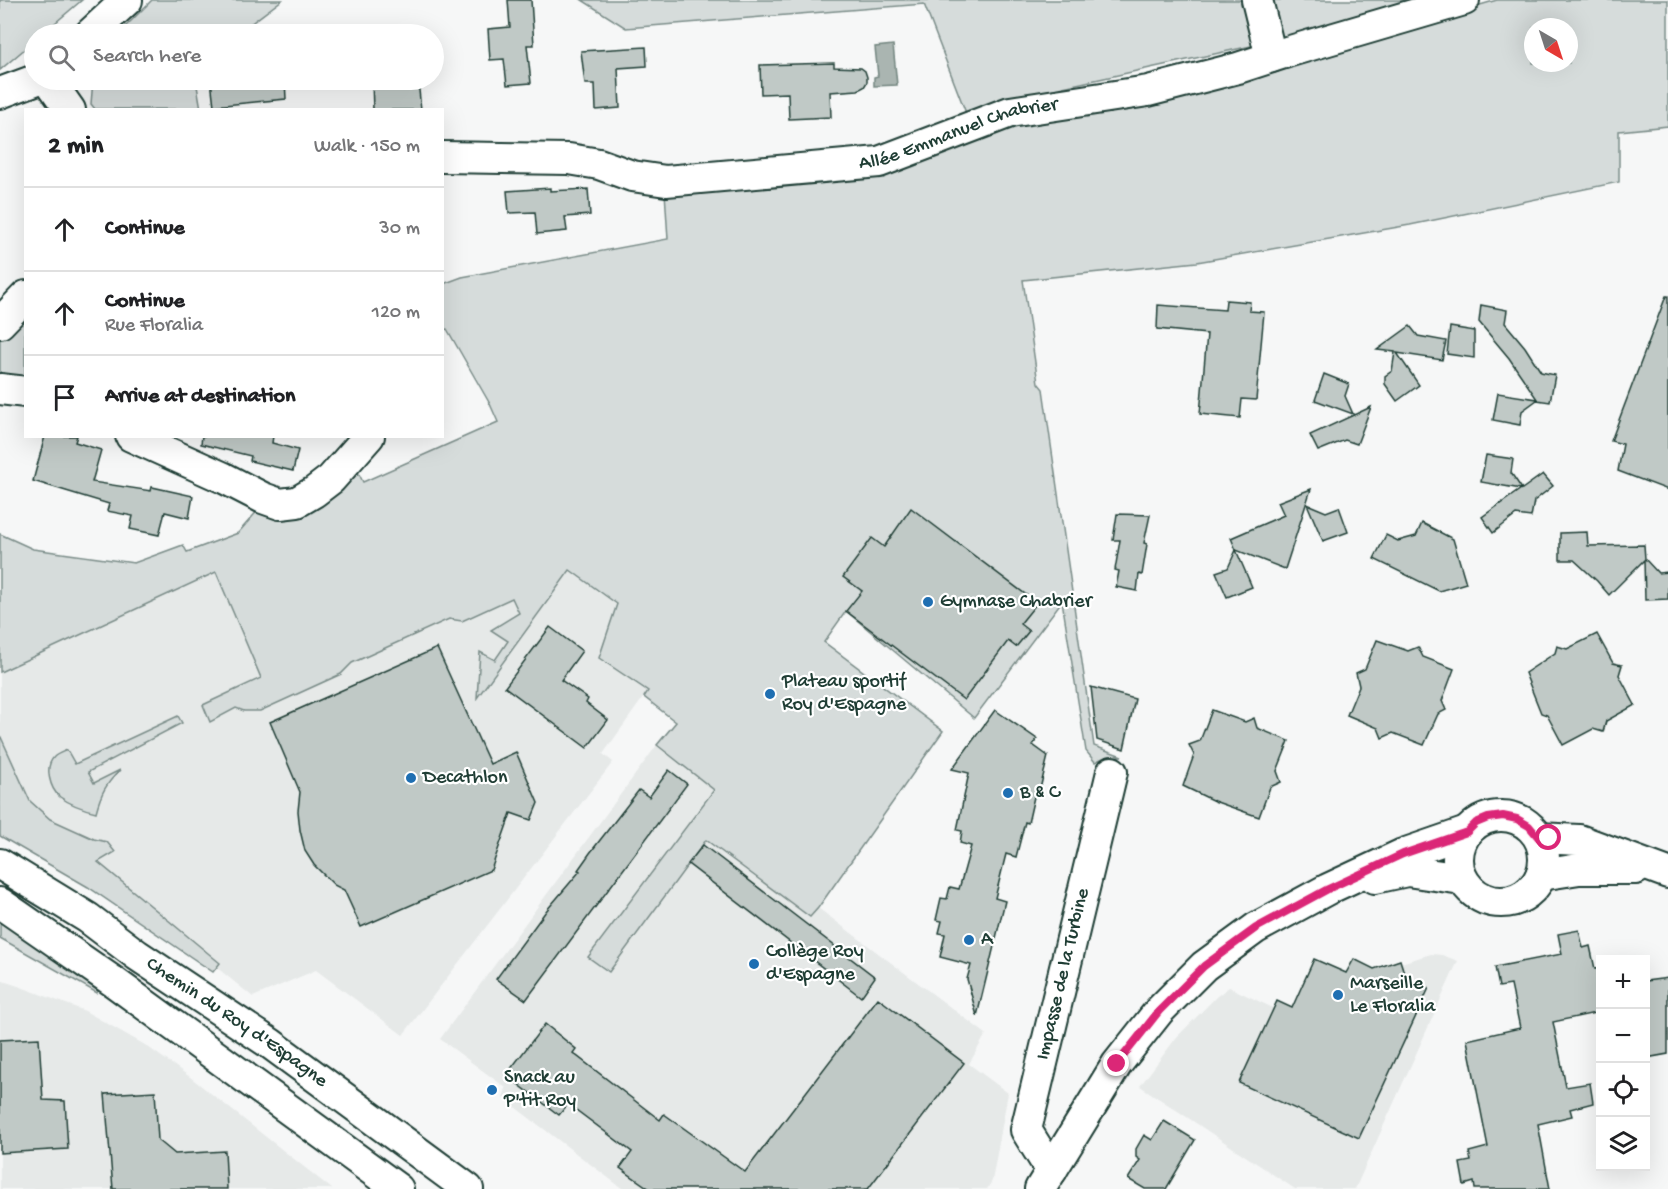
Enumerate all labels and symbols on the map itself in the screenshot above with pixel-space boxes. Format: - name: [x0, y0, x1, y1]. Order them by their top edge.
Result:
- north arrow: [1524, 18, 1578, 72]
- street label: Allée Emmanuel Chabrier: [858, 93, 1061, 175]
- place label: Gymnase Chabrier: [940, 591, 1094, 614]
- marker: Gymnase Chabrier: [921, 595, 935, 609]
- place label: Plateau sportif Roy d'Espagne: [781, 671, 907, 717]
- marker: Plateau sportif Roy d'Espagne: [763, 687, 777, 701]
- place label: Decathlon: [421, 767, 508, 790]
- marker: Decathlon: [404, 771, 418, 785]
- place label: B & C: [1019, 782, 1061, 805]
- marker: B & C: [1001, 786, 1015, 800]
- route start: [1535, 824, 1561, 850]
- street label: Impasse de la Turbine: [1032, 885, 1095, 1062]
- place label: A: [981, 929, 994, 952]
- marker: A: [962, 933, 976, 947]
- place label: Collège Roy d'Espagne: [766, 941, 864, 987]
- street label: Chemin du Roy d'Espagne: [141, 953, 332, 1093]
- marker: Collège Roy d'Espagne: [747, 957, 761, 971]
- place label: Marseille Le Floralia: [1350, 973, 1436, 1019]
- marker: Marseille Le Floralia: [1331, 988, 1345, 1002]
- route end: [1103, 1050, 1129, 1076]
- place label: Snack au P'tit Roy: [503, 1067, 576, 1113]
- marker: Snack au P'tit Roy: [485, 1083, 499, 1097]

